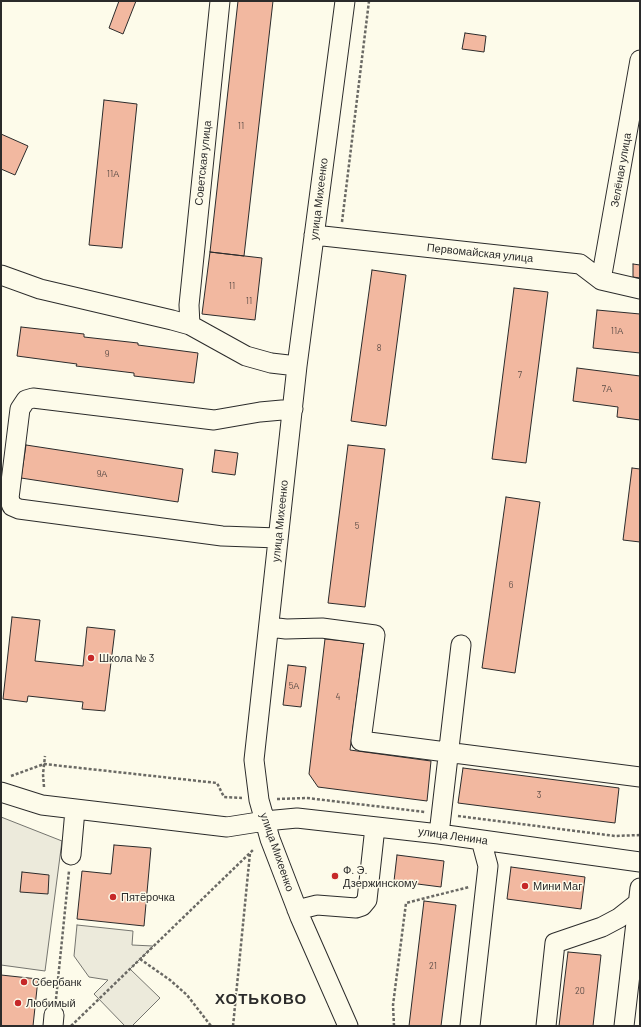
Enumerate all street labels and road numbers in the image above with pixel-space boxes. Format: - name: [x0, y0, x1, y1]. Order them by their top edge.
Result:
- street label: Советская улица: [192, 120, 214, 206]
- street label: Зелёная улица: [608, 132, 634, 208]
- street label: улица Михеенко: [307, 157, 331, 241]
- street label: Первомайская улица: [426, 241, 534, 265]
- street label: улица Михеенко: [269, 479, 291, 563]
- street label: улица Михеенко: [257, 811, 297, 893]
- street label: улица Ленина: [417, 825, 489, 847]

